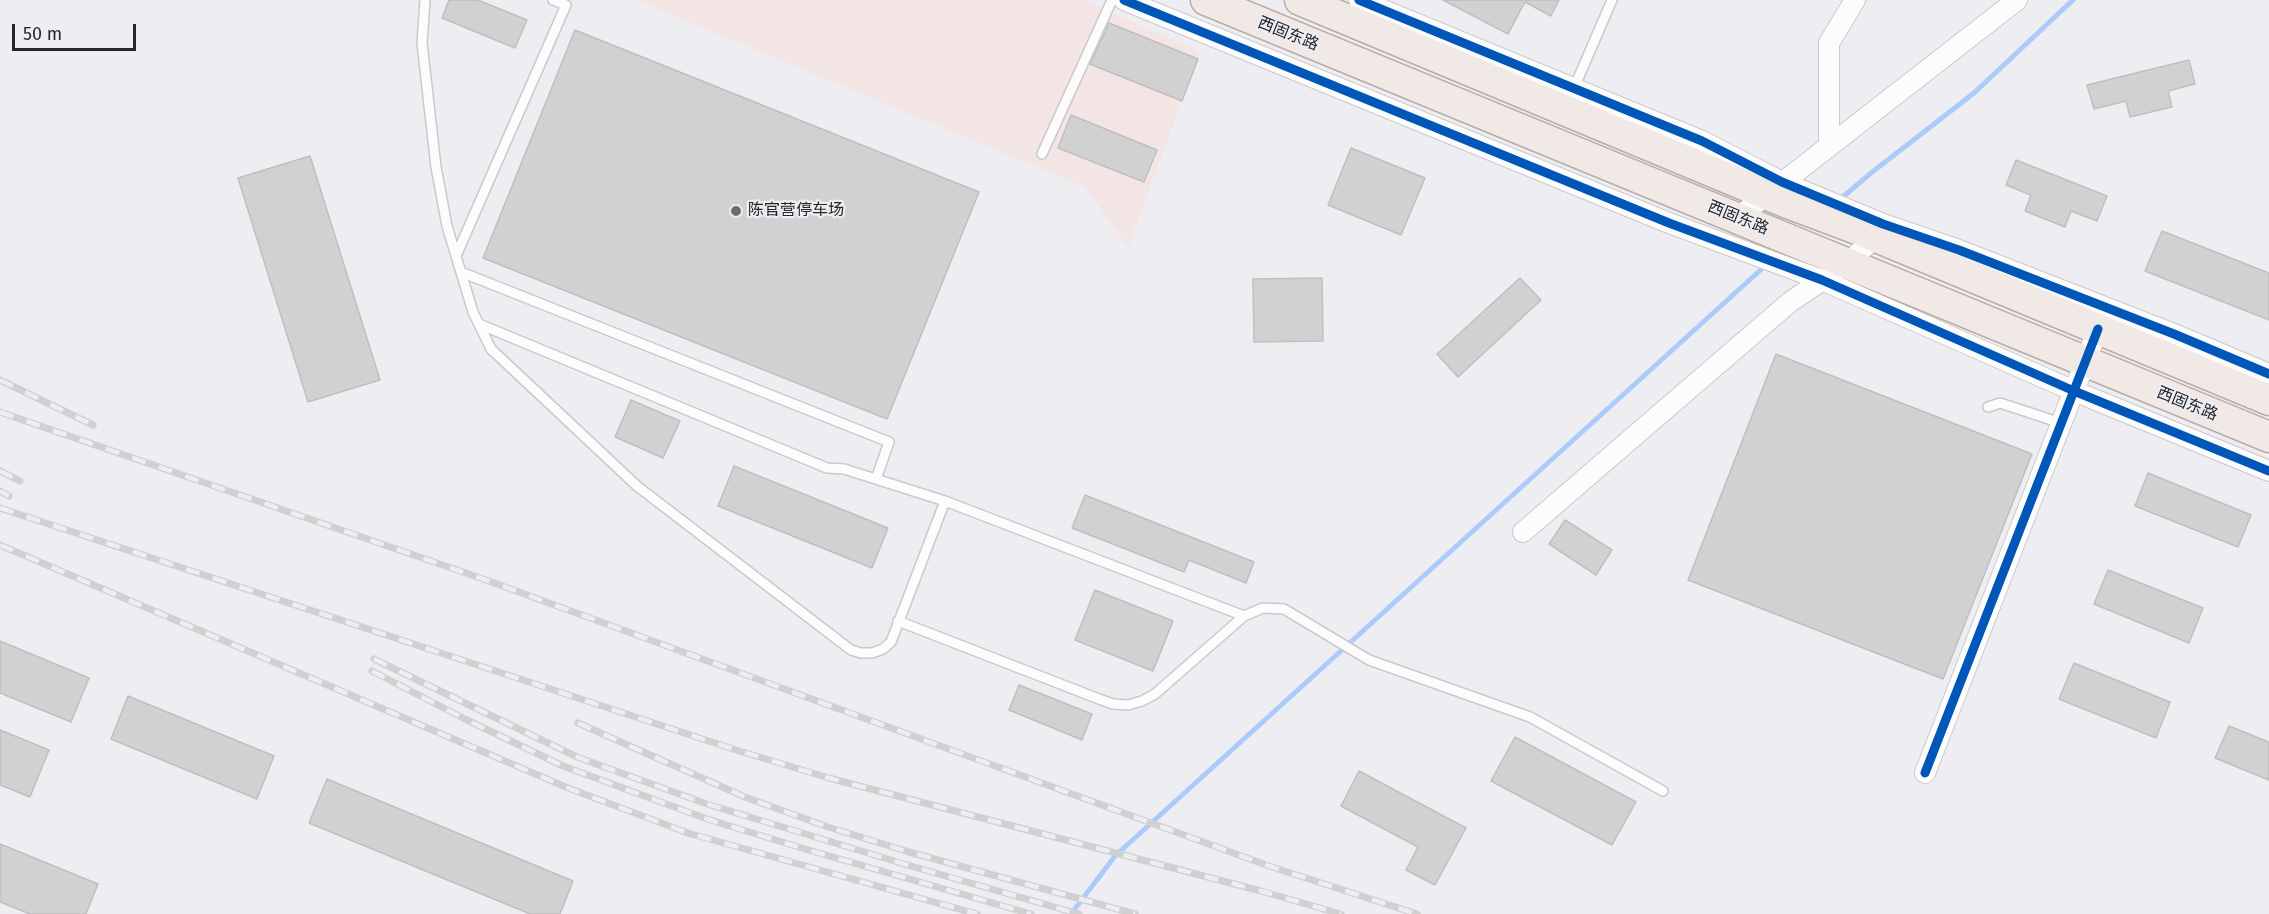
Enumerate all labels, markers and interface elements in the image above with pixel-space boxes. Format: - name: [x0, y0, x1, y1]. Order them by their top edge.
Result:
- scale bar: [15, 12, 140, 50]
- street label: 西固东路: [1255, 13, 1321, 55]
- text: 50 m: [23, 23, 62, 45]
- street label: 西固东路: [1705, 197, 1771, 239]
- place label: 陈官营停车场: [748, 201, 844, 221]
- marker: 陈官营停车场: [729, 204, 743, 218]
- street label: 西固东路: [2154, 383, 2220, 425]

